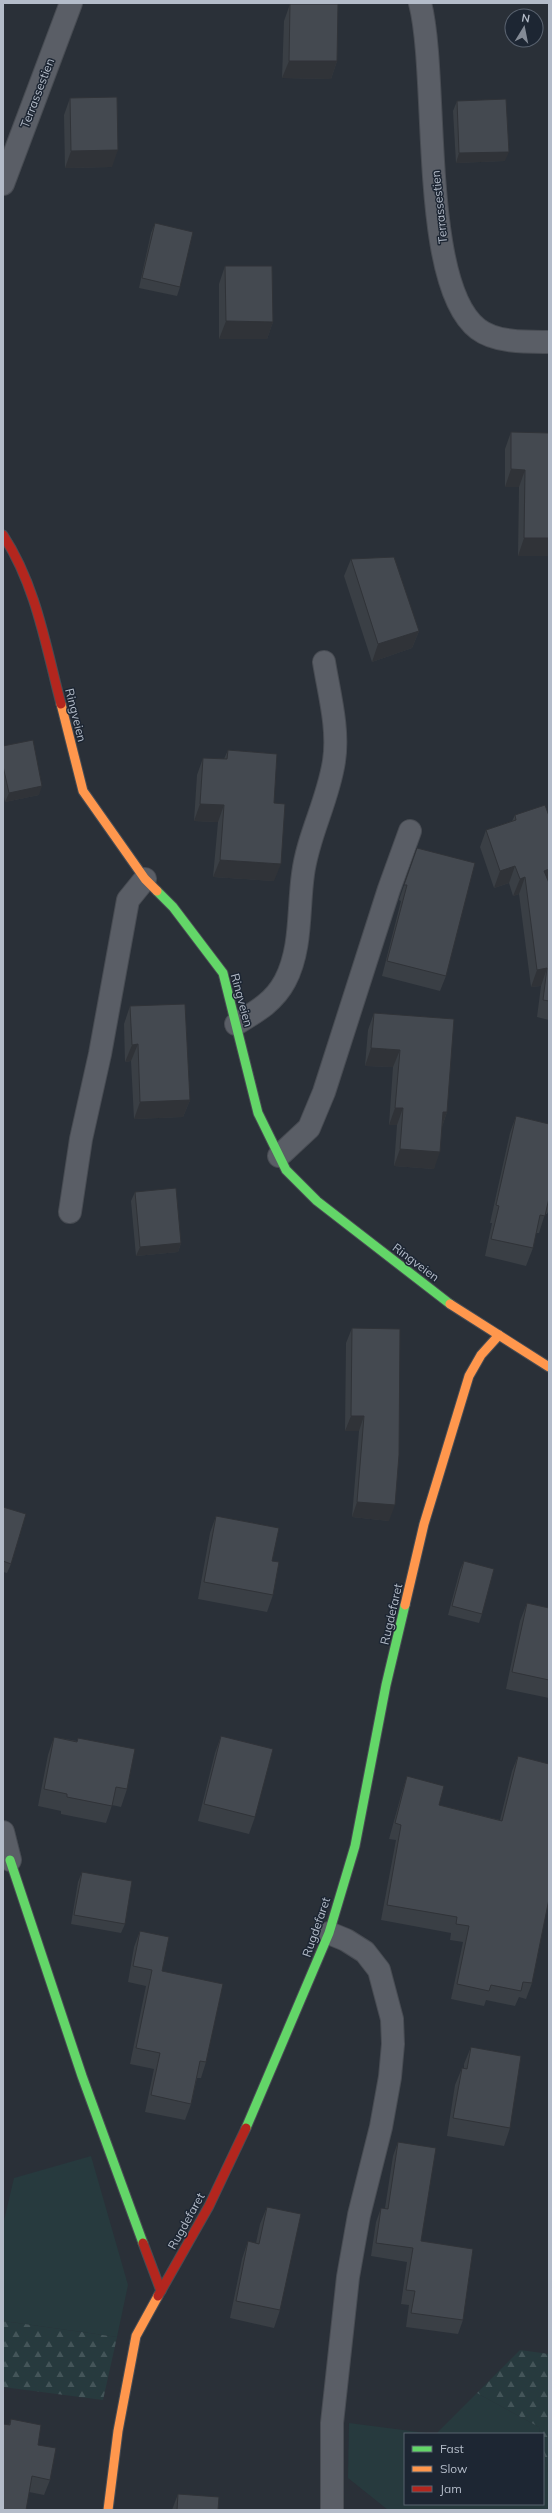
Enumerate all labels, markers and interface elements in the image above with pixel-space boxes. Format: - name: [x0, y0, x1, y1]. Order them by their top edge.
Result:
- north arrow: [504, 8, 544, 48]
- text: N: [520, 11, 531, 26]
- street label: Terrassestien: [17, 56, 57, 130]
- street label: Terrassestien: [428, 170, 450, 244]
- street label: Ringveien: [62, 687, 90, 743]
- street label: Ringveien: [228, 972, 256, 1028]
- street label: Ringveien: [390, 1240, 442, 1284]
- street label: Rugdefaret: [377, 1582, 405, 1646]
- street label: Rugdefaret: [299, 1895, 333, 1959]
- street label: Rugdefaret: [164, 2190, 208, 2252]
- legend: [404, 2433, 544, 2505]
- text: Fast: [440, 2441, 464, 2456]
- text: Slow: [440, 2461, 468, 2476]
- text: Jam: [440, 2481, 462, 2496]

